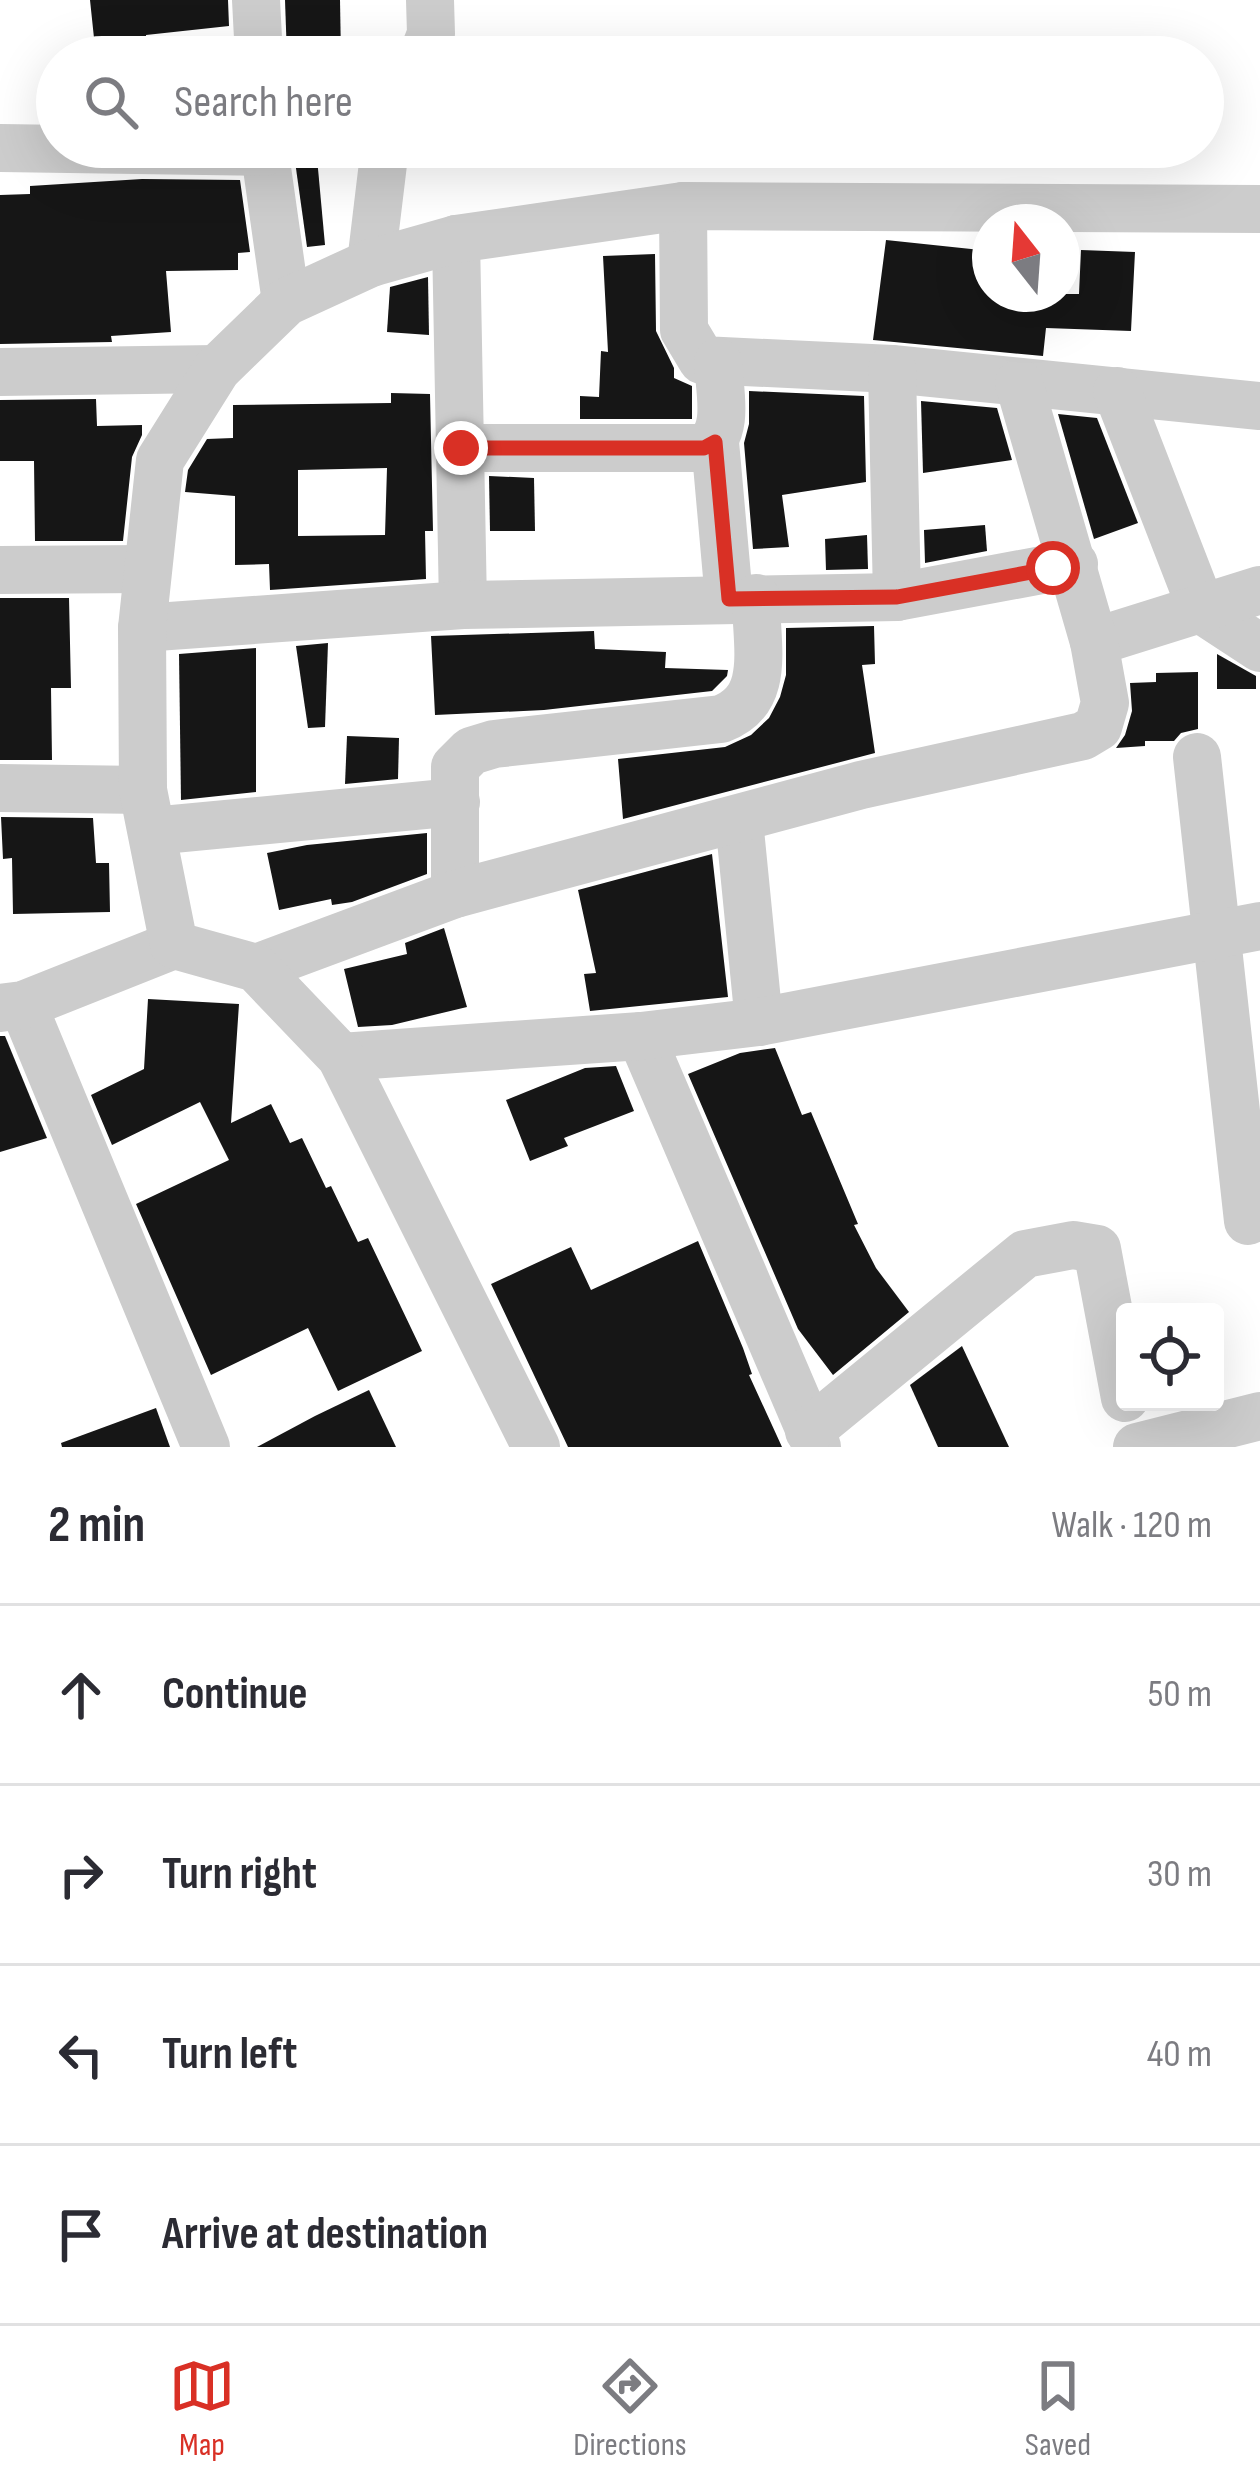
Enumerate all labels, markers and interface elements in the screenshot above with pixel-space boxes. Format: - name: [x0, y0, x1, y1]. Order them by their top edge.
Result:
- search box: [36, 36, 1224, 168]
- icon: search: [78, 69, 144, 135]
- text: Search here: [174, 75, 353, 130]
- north arrow: [972, 204, 1080, 312]
- route end: [434, 421, 488, 475]
- route start: [1026, 541, 1080, 595]
- map controls: [1116, 1303, 1224, 1411]
- button: locate: [1116, 1303, 1224, 1411]
- text: 2 min: [48, 1495, 145, 1556]
- text: Walk · 120 m: [1052, 1502, 1212, 1549]
- icon: ahead: [48, 1662, 114, 1728]
- text: Continue: [162, 1667, 308, 1722]
- text: 50 m: [1148, 1671, 1212, 1718]
- icon: right: [48, 1842, 114, 1908]
- text: Turn right: [162, 1847, 317, 1902]
- text: 30 m: [1147, 1851, 1212, 1898]
- icon: left: [48, 2022, 114, 2088]
- text: Turn left: [162, 2027, 297, 2082]
- text: 40 m: [1147, 2031, 1212, 2078]
- icon: arrive: [48, 2202, 114, 2268]
- text: Arrive at destination: [162, 2207, 488, 2262]
- tab: Map: [169, 2353, 235, 2465]
- tab: Directions: [573, 2353, 687, 2465]
- tab: Saved: [1025, 2353, 1091, 2465]

